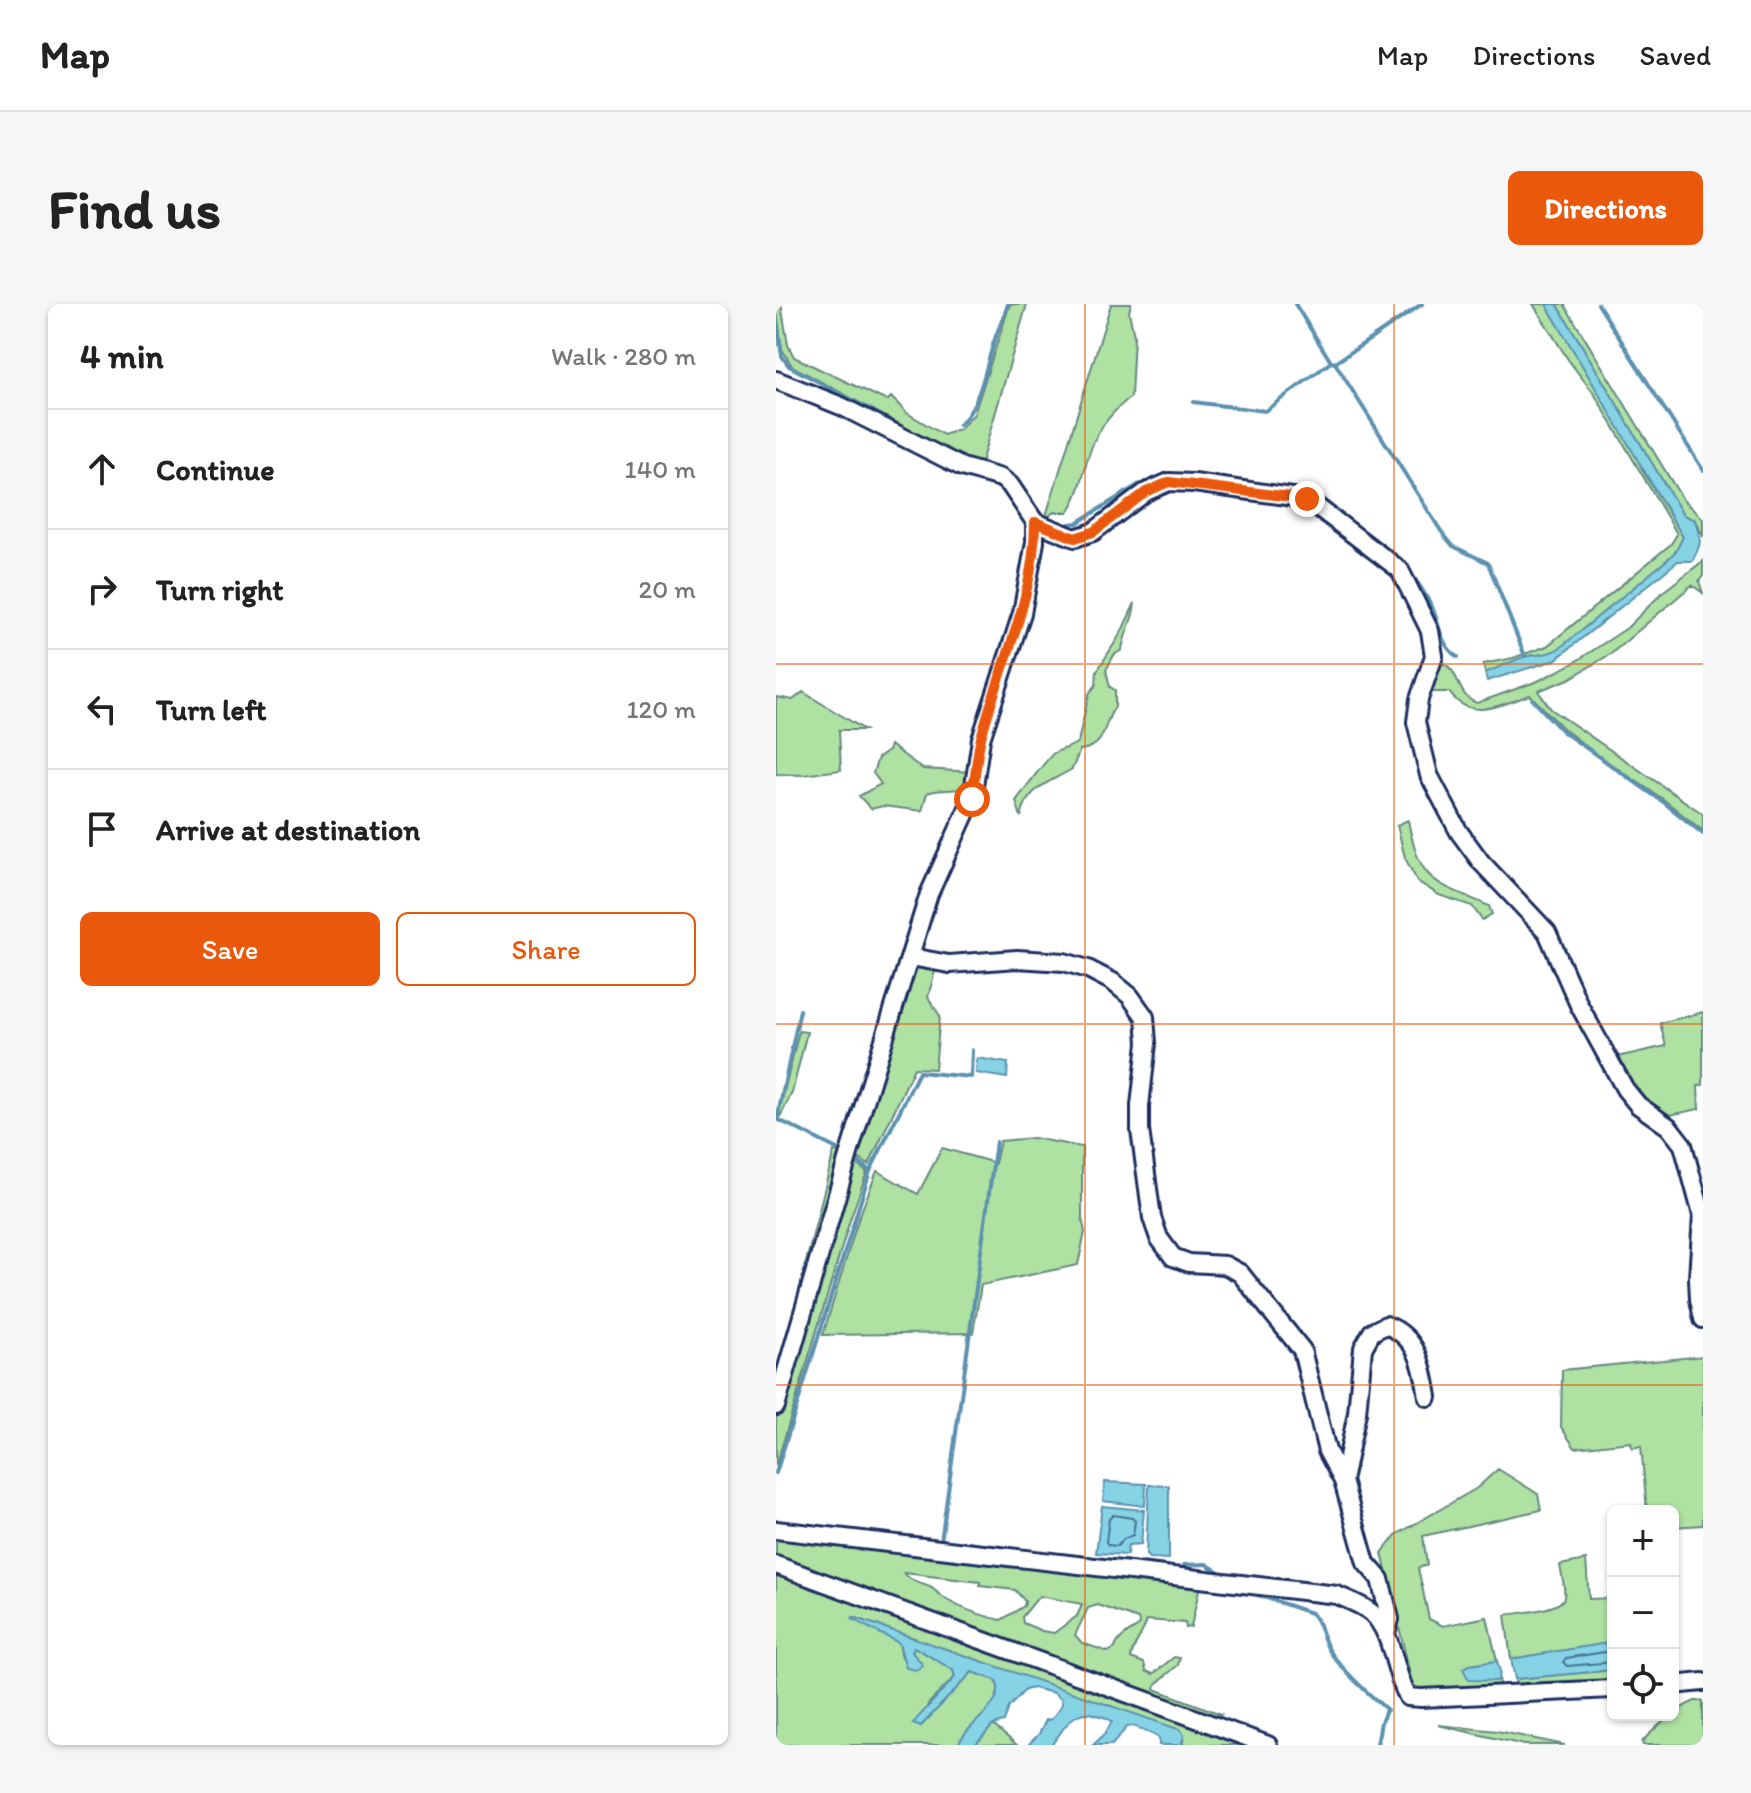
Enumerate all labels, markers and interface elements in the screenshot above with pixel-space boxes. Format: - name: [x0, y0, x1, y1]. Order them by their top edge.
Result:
- text: Map: [40, 32, 110, 78]
- text: Map: [1377, 38, 1428, 72]
- text: Directions: [1472, 38, 1596, 72]
- text: Saved: [1640, 38, 1711, 72]
- button: Directions: [1508, 171, 1703, 245]
- text: Find us: [48, 175, 221, 242]
- text: 4 min: [80, 336, 164, 377]
- text: Walk · 280 m: [551, 340, 696, 372]
- icon: ahead: [80, 447, 124, 491]
- text: Continue: [156, 451, 275, 488]
- text: 140 m: [625, 453, 696, 485]
- route end: [1289, 481, 1325, 517]
- icon: right: [80, 567, 124, 611]
- text: Turn right: [156, 571, 284, 608]
- text: 20 m: [639, 573, 696, 605]
- icon: left: [80, 687, 124, 731]
- text: Turn left: [156, 691, 267, 728]
- text: 120 m: [627, 693, 696, 725]
- route start: [954, 781, 990, 817]
- icon: arrive: [80, 807, 124, 851]
- text: Arrive at destination: [156, 811, 420, 848]
- button: Save: [80, 912, 380, 986]
- button: Share: [396, 912, 696, 986]
- map controls: [1607, 1505, 1679, 1721]
- button: +: [1607, 1505, 1679, 1577]
- button: −: [1607, 1577, 1679, 1649]
- button: locate: [1607, 1649, 1679, 1721]

